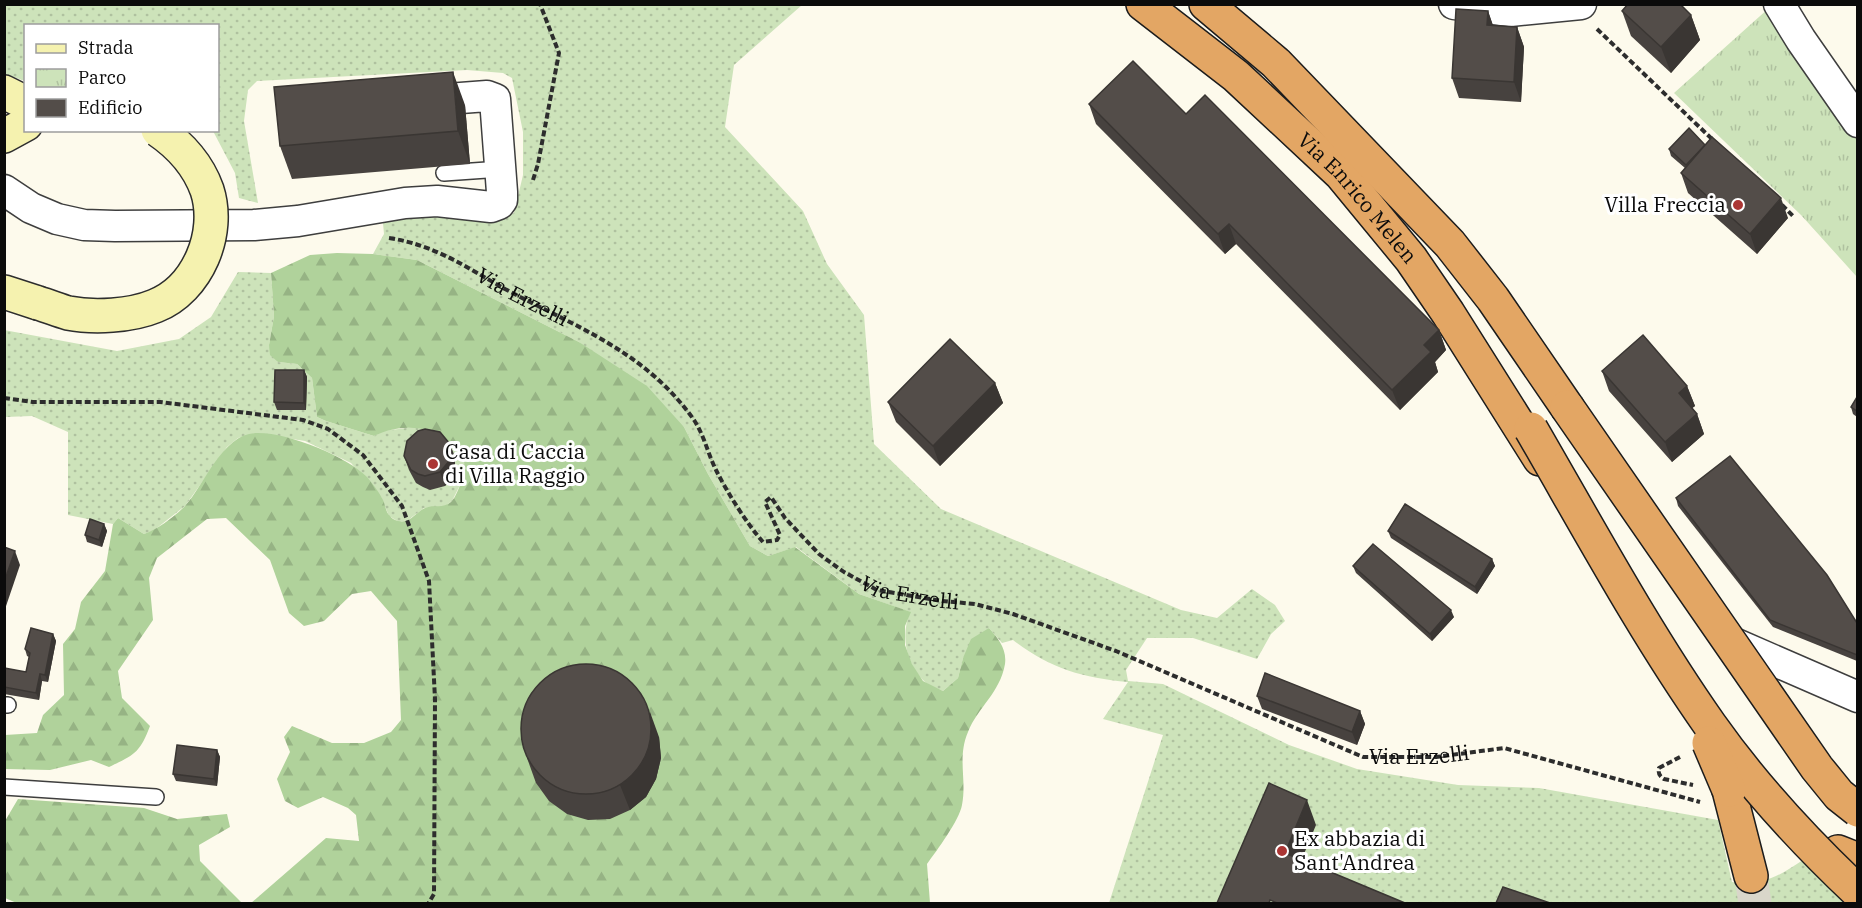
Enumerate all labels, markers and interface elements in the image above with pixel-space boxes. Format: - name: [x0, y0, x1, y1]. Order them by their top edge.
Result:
- legend: [24, 24, 219, 132]
- text: Strada: [78, 36, 134, 59]
- text: Parco: [78, 66, 126, 89]
- text: Edificio: [78, 96, 142, 119]
- street label: Via Enrico Melen: [1292, 126, 1424, 269]
- place label: Villa Freccia: [1604, 190, 1726, 218]
- marker: Villa Freccia: [1731, 198, 1745, 212]
- street label: Via Erzelli: [472, 261, 574, 332]
- place label: Casa di Caccia di Villa Raggio: [445, 437, 585, 489]
- marker: Casa di Caccia di Villa Raggio: [426, 457, 440, 471]
- street label: Via Erzelli: [856, 569, 960, 615]
- street label: Via Erzelli: [1369, 738, 1471, 770]
- place label: Ex abbazia di Sant'Andrea: [1294, 824, 1425, 876]
- marker: Ex abbazia di Sant'Andrea: [1275, 844, 1289, 858]

